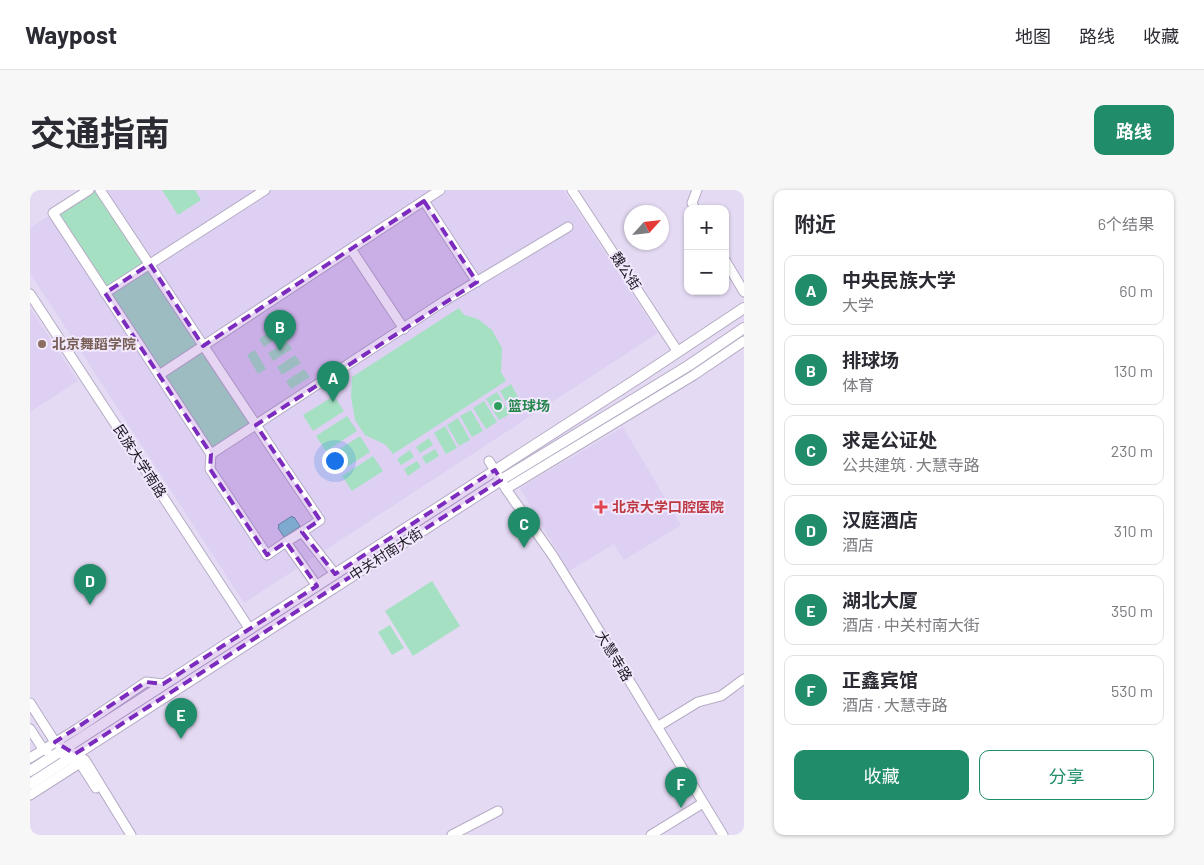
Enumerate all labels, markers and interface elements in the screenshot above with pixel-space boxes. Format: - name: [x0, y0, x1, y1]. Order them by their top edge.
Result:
- text: Waypost: [25, 20, 117, 49]
- text: 地图: [1015, 25, 1051, 47]
- text: 路线: [1079, 25, 1115, 47]
- text: 收藏: [1143, 25, 1179, 47]
- button: 路线: [1094, 105, 1174, 155]
- text: 交通指南: [30, 111, 170, 153]
- north arrow: [624, 205, 669, 250]
- map controls: [684, 205, 729, 295]
- button: +: [684, 205, 729, 250]
- text: 附近: [794, 211, 836, 236]
- text: 6个结果: [1098, 214, 1154, 233]
- street label: 魏公街: [608, 248, 645, 293]
- button: −: [684, 250, 729, 295]
- text: 中央民族大学: [842, 268, 956, 291]
- text: A: [806, 281, 816, 300]
- text: 60 m: [1119, 281, 1153, 300]
- text: 大学: [842, 295, 874, 314]
- pin: B: [264, 310, 296, 351]
- place label: 北京舞蹈学院: [52, 335, 136, 352]
- marker: 北京舞蹈学院: [36, 338, 48, 350]
- text: 排球场: [842, 348, 899, 371]
- pin: A: [317, 361, 349, 402]
- text: B: [806, 361, 816, 380]
- text: 130 m: [1114, 361, 1153, 380]
- text: 体育: [842, 375, 874, 394]
- place label: 篮球场: [508, 397, 550, 414]
- marker: 篮球场: [492, 400, 504, 412]
- street label: 民族大学南路: [110, 421, 170, 501]
- text: 求是公证处: [842, 428, 937, 451]
- text: C: [806, 441, 816, 460]
- text: 230 m: [1111, 441, 1153, 460]
- your location: [322, 448, 348, 474]
- text: 公共建筑 · 大慧寺路: [842, 455, 980, 474]
- place label: 北京大学口腔医院: [612, 498, 724, 515]
- marker: 北京大学口腔医院: [594, 500, 608, 514]
- pin: C: [508, 507, 540, 548]
- text: 汉庭酒店: [842, 508, 918, 531]
- text: D: [806, 521, 816, 540]
- text: 310 m: [1114, 521, 1153, 540]
- street label: 中关村南大街: [346, 524, 426, 584]
- text: 酒店: [842, 535, 874, 554]
- pin: D: [74, 564, 106, 605]
- text: 湖北大厦: [842, 588, 918, 611]
- text: E: [806, 601, 816, 620]
- text: 350 m: [1111, 601, 1153, 620]
- text: 酒店 · 中关村南大街: [842, 615, 980, 634]
- street label: 大慧寺路: [593, 627, 636, 684]
- text: 正鑫宾馆: [842, 668, 918, 691]
- text: F: [807, 681, 815, 700]
- text: 530 m: [1111, 681, 1153, 700]
- text: 酒店 · 大慧寺路: [842, 695, 948, 714]
- pin: E: [165, 698, 197, 739]
- button: 收藏: [794, 750, 969, 800]
- button: 分享: [979, 750, 1154, 800]
- pin: F: [665, 767, 697, 808]

